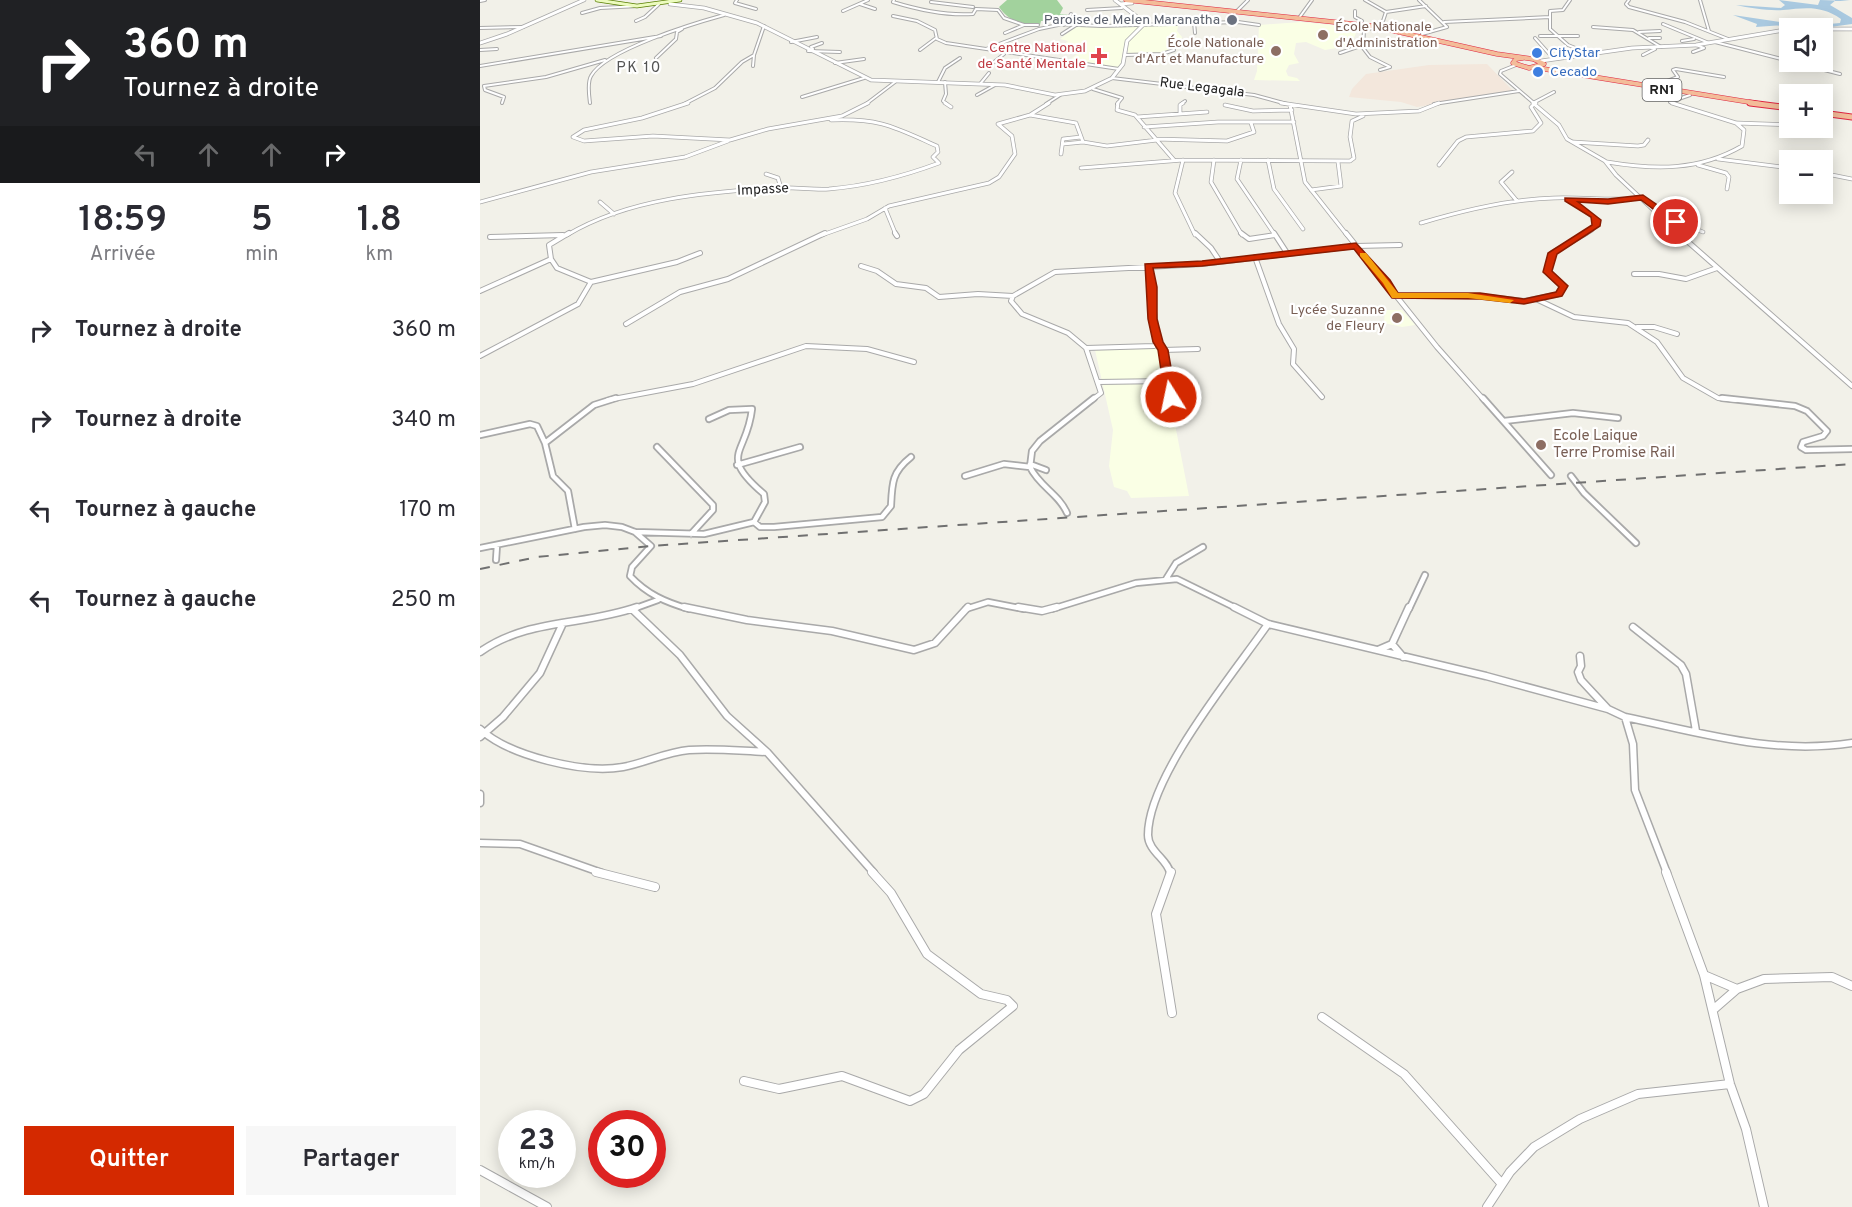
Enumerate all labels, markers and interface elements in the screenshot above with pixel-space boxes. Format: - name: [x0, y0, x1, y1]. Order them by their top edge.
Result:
- place label: Paroise de Melen Maranatha: [1044, 12, 1220, 29]
- marker: Paroise de Melen Maranatha: [1225, 13, 1239, 27]
- place label: École Nationale d'Administration: [1335, 18, 1438, 52]
- map controls: [1779, 18, 1833, 204]
- button: sound: [1779, 18, 1833, 72]
- text: 360 m: [123, 20, 249, 73]
- icon: right: [24, 24, 102, 102]
- marker: École Nationale d'Administration: [1316, 28, 1330, 42]
- place label: École Nationale d'Art et Manufacture: [1135, 34, 1264, 68]
- place label: Centre National de Santé Mentale: [977, 40, 1086, 73]
- marker: École Nationale d'Art et Manufacture: [1269, 44, 1283, 58]
- place label: CityStar: [1549, 45, 1601, 62]
- marker: CityStar: [1530, 46, 1544, 60]
- marker: Centre National de Santé Mentale: [1090, 47, 1108, 65]
- district label: PK 10: [616, 59, 662, 78]
- place label: Cecado: [1550, 64, 1597, 81]
- marker: Cecado: [1531, 65, 1545, 79]
- text: Tournez à droite: [123, 72, 319, 106]
- street label: Rue Legagala: [1159, 74, 1245, 102]
- road number: RN1: [1642, 79, 1682, 101]
- button: +: [1779, 84, 1833, 138]
- icon: left: [129, 138, 162, 171]
- icon: ahead: [192, 138, 225, 171]
- icon: ahead: [255, 138, 288, 171]
- icon: right: [318, 138, 351, 171]
- button: −: [1779, 150, 1833, 204]
- street label: Impasse: [737, 180, 789, 200]
- pin: [1650, 196, 1701, 247]
- text: 18:59: [78, 198, 167, 244]
- text: 5: [251, 198, 273, 244]
- text: 1.8: [357, 198, 402, 244]
- icon: arrive: [1659, 205, 1692, 238]
- text: Arrivée: [90, 242, 155, 268]
- text: min: [245, 242, 279, 268]
- text: km: [365, 242, 393, 268]
- place label: Lycée Suzanne de Fleury: [1290, 302, 1385, 335]
- marker: Lycée Suzanne de Fleury: [1390, 311, 1404, 325]
- icon: right: [24, 314, 57, 347]
- text: Tournez à droite: [75, 317, 242, 344]
- text: 360 m: [392, 317, 456, 344]
- position arrow: [1139, 365, 1203, 429]
- icon: right: [24, 404, 57, 437]
- text: Tournez à droite: [75, 407, 242, 434]
- text: 340 m: [391, 407, 456, 434]
- place label: Ecole Laique Terre Promise Rail: [1553, 427, 1675, 463]
- marker: Ecole Laique Terre Promise Rail: [1534, 438, 1548, 452]
- icon: left: [24, 494, 57, 527]
- text: Tournez à gauche: [75, 497, 256, 524]
- text: 170 m: [399, 497, 456, 524]
- icon: left: [24, 584, 57, 617]
- text: Tournez à gauche: [75, 587, 256, 614]
- text: 250 m: [391, 587, 456, 614]
- speed limit sign: 30: [588, 1110, 666, 1188]
- text: 23: [519, 1123, 555, 1160]
- button: Quitter: [24, 1126, 234, 1195]
- button: Partager: [246, 1126, 456, 1195]
- text: km/h: [519, 1155, 555, 1174]

